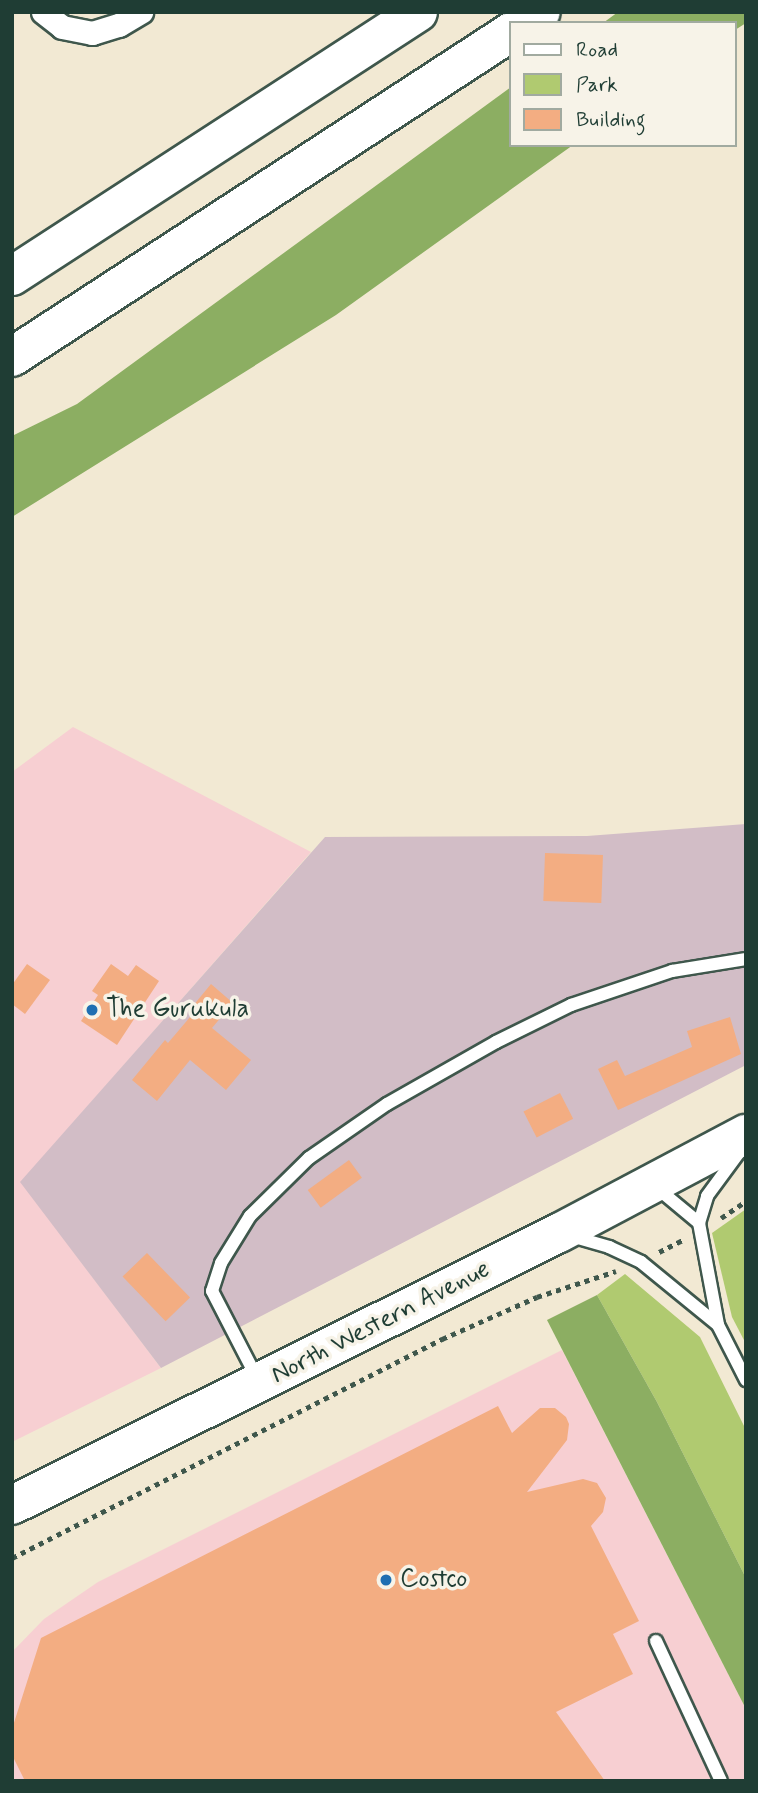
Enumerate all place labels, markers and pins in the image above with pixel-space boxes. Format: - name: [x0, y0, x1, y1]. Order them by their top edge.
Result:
- place label: The Gurukula: [106, 994, 248, 1026]
- marker: The Gurukula: [84, 1002, 100, 1018]
- place label: Costco: [400, 1564, 467, 1596]
- marker: Costco: [378, 1572, 394, 1588]

